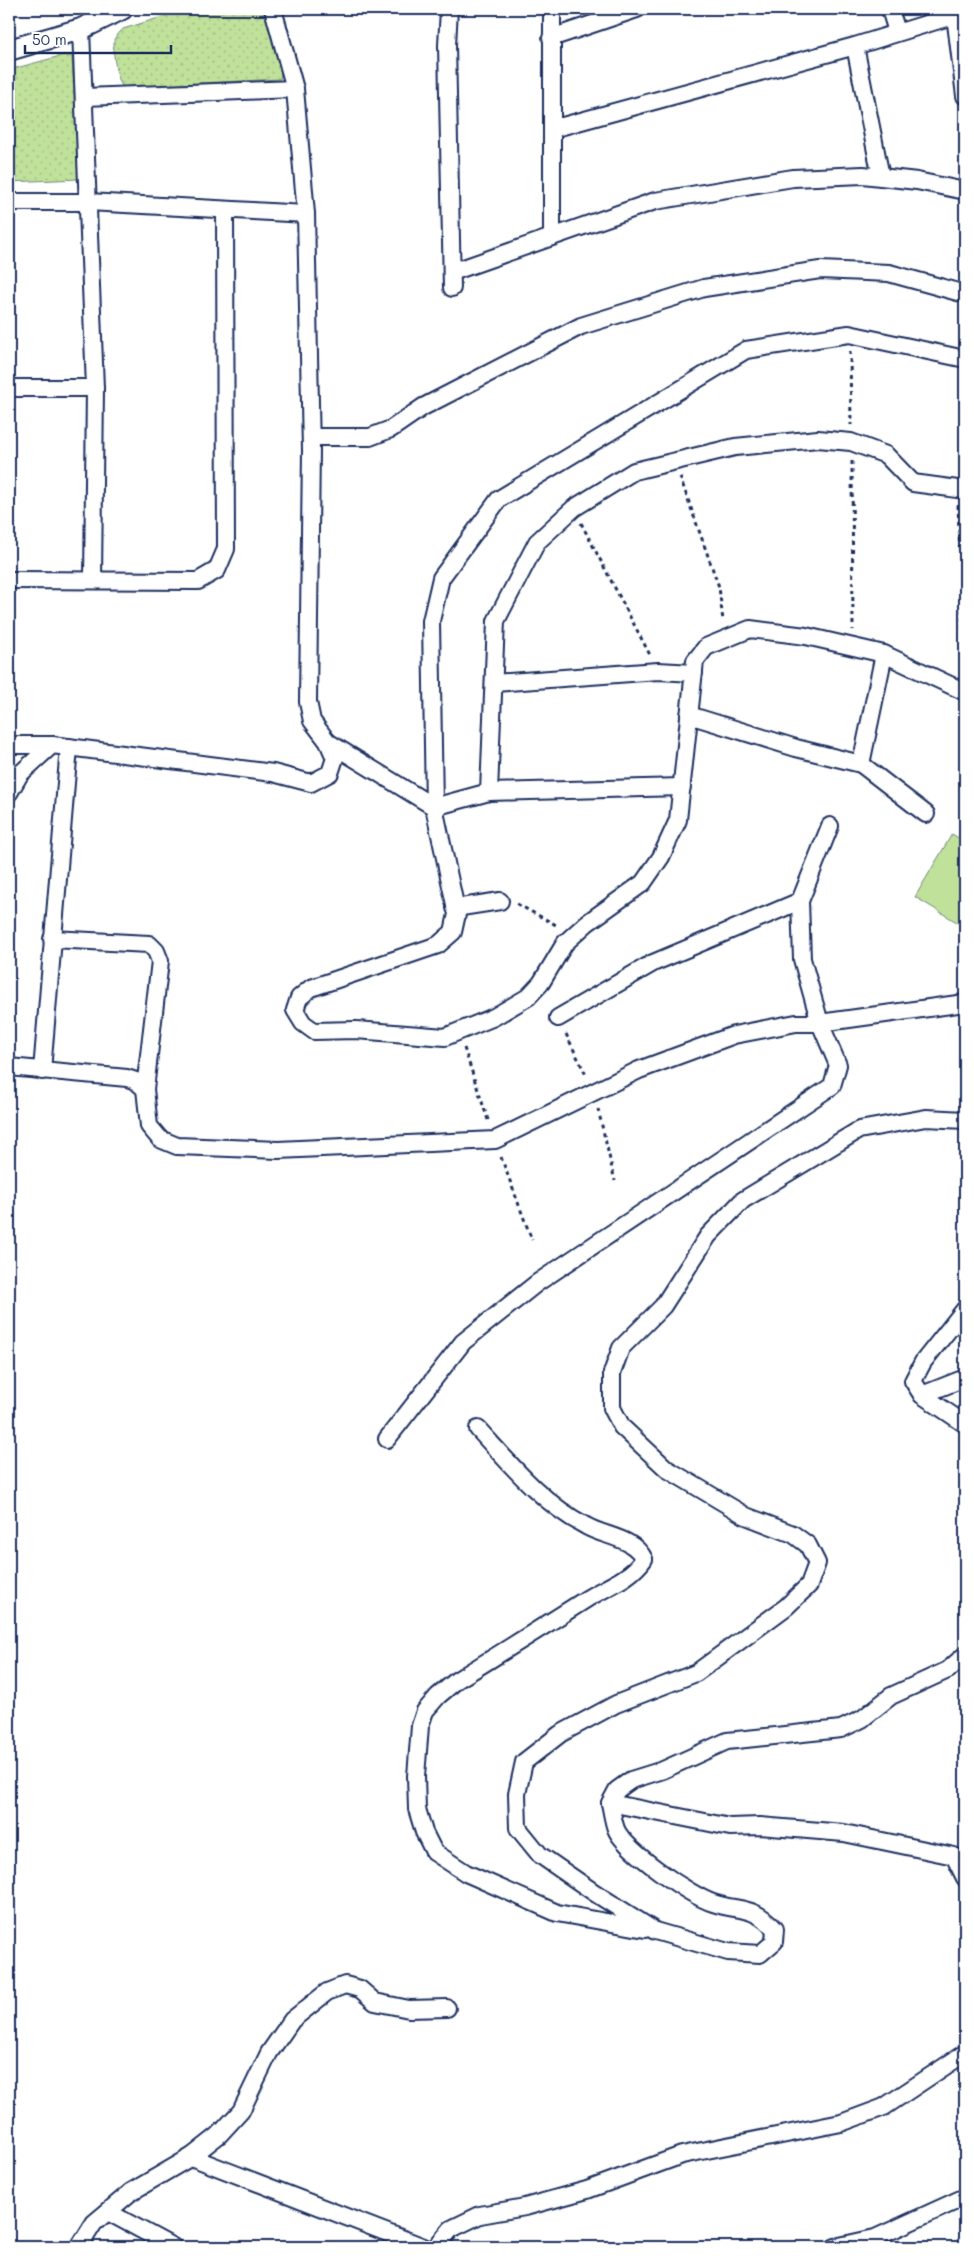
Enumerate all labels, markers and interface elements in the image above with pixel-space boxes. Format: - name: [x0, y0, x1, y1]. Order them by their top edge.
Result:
- scale bar: [25, 22, 171, 54]
- text: 50 m: [32, 29, 67, 49]

